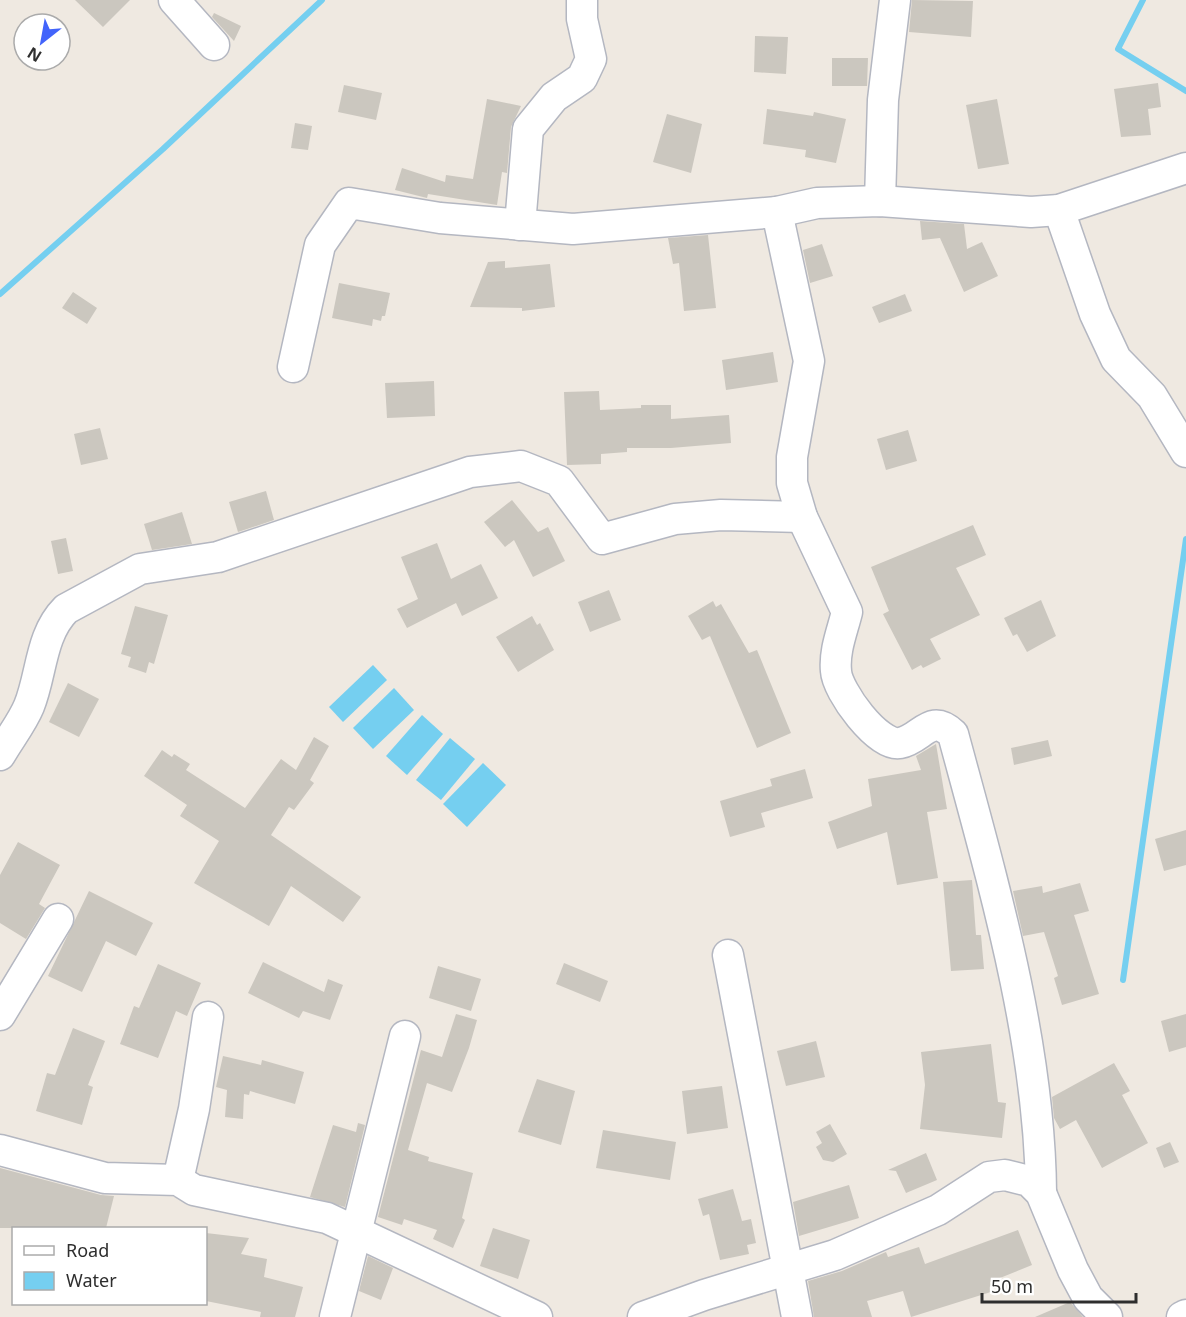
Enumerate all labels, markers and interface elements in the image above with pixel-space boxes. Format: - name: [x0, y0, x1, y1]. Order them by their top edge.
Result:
- north arrow: [12, 12, 72, 72]
- text: N: [23, 42, 46, 68]
- legend: [12, 1227, 207, 1305]
- text: Road: [66, 1238, 109, 1262]
- scale bar: [982, 1266, 1136, 1304]
- text: Water: [66, 1268, 117, 1292]
- text: 50 m: [991, 1274, 1033, 1298]

